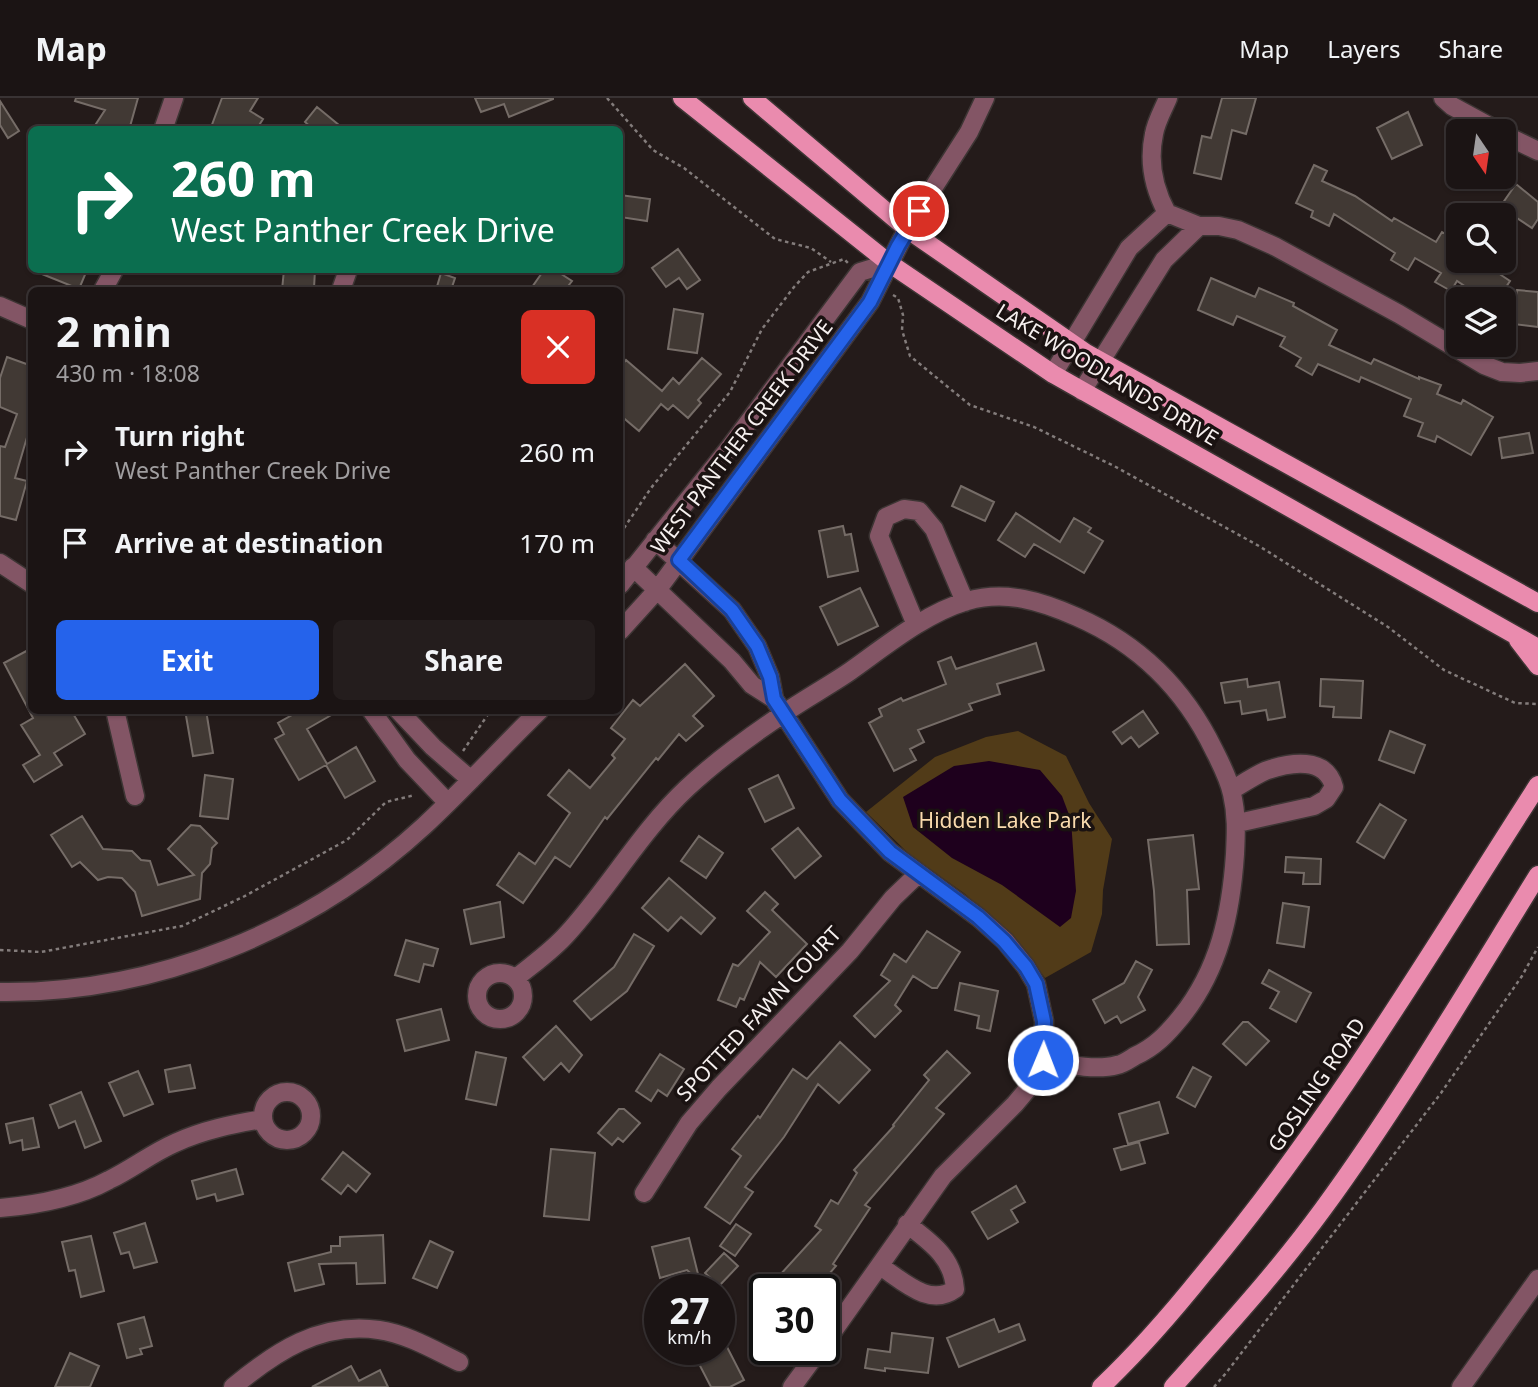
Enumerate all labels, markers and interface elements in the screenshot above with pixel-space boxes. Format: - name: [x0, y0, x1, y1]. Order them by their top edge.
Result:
- text: Map: [35, 26, 107, 71]
- text: Map: [1239, 32, 1289, 65]
- text: Layers: [1327, 32, 1401, 65]
- text: Share: [1439, 32, 1503, 65]
- north arrow: [1446, 119, 1516, 189]
- map controls: [1446, 119, 1516, 357]
- text: 260 m: [171, 145, 316, 211]
- icon: right: [56, 154, 147, 245]
- pin: [889, 181, 949, 241]
- icon: arrive: [900, 192, 938, 230]
- button: search: [1446, 203, 1516, 273]
- text: West Panther Creek Drive: [171, 208, 555, 251]
- button: layers: [1446, 287, 1516, 357]
- street label: LAKE WOODLANDS DRIVE: [991, 297, 1224, 452]
- text: 2 min: [56, 302, 172, 359]
- button: close: [521, 310, 595, 384]
- street label: WEST PANTHER CREEK DRIVE: [644, 314, 839, 559]
- text: 430 m · 18:08: [56, 357, 200, 389]
- text: Turn right: [115, 418, 245, 454]
- icon: right: [56, 433, 94, 471]
- text: 260 m: [519, 434, 595, 470]
- text: West Panther Creek Drive: [115, 454, 391, 486]
- icon: arrive: [56, 524, 94, 562]
- text: Arrive at destination: [115, 525, 384, 561]
- text: 170 m: [519, 525, 595, 561]
- button: Exit: [56, 620, 319, 700]
- button: Share: [333, 620, 595, 700]
- park label: Hidden Lake Park: [919, 806, 1092, 834]
- street label: SPOTTED FAWN COURT: [670, 920, 847, 1107]
- street label: GOSLING ROAD: [1261, 1012, 1371, 1157]
- position arrow: [1006, 1023, 1080, 1097]
- speed limit sign: 30: [749, 1274, 840, 1365]
- text: 27: [669, 1287, 710, 1334]
- text: km/h: [667, 1325, 712, 1349]

